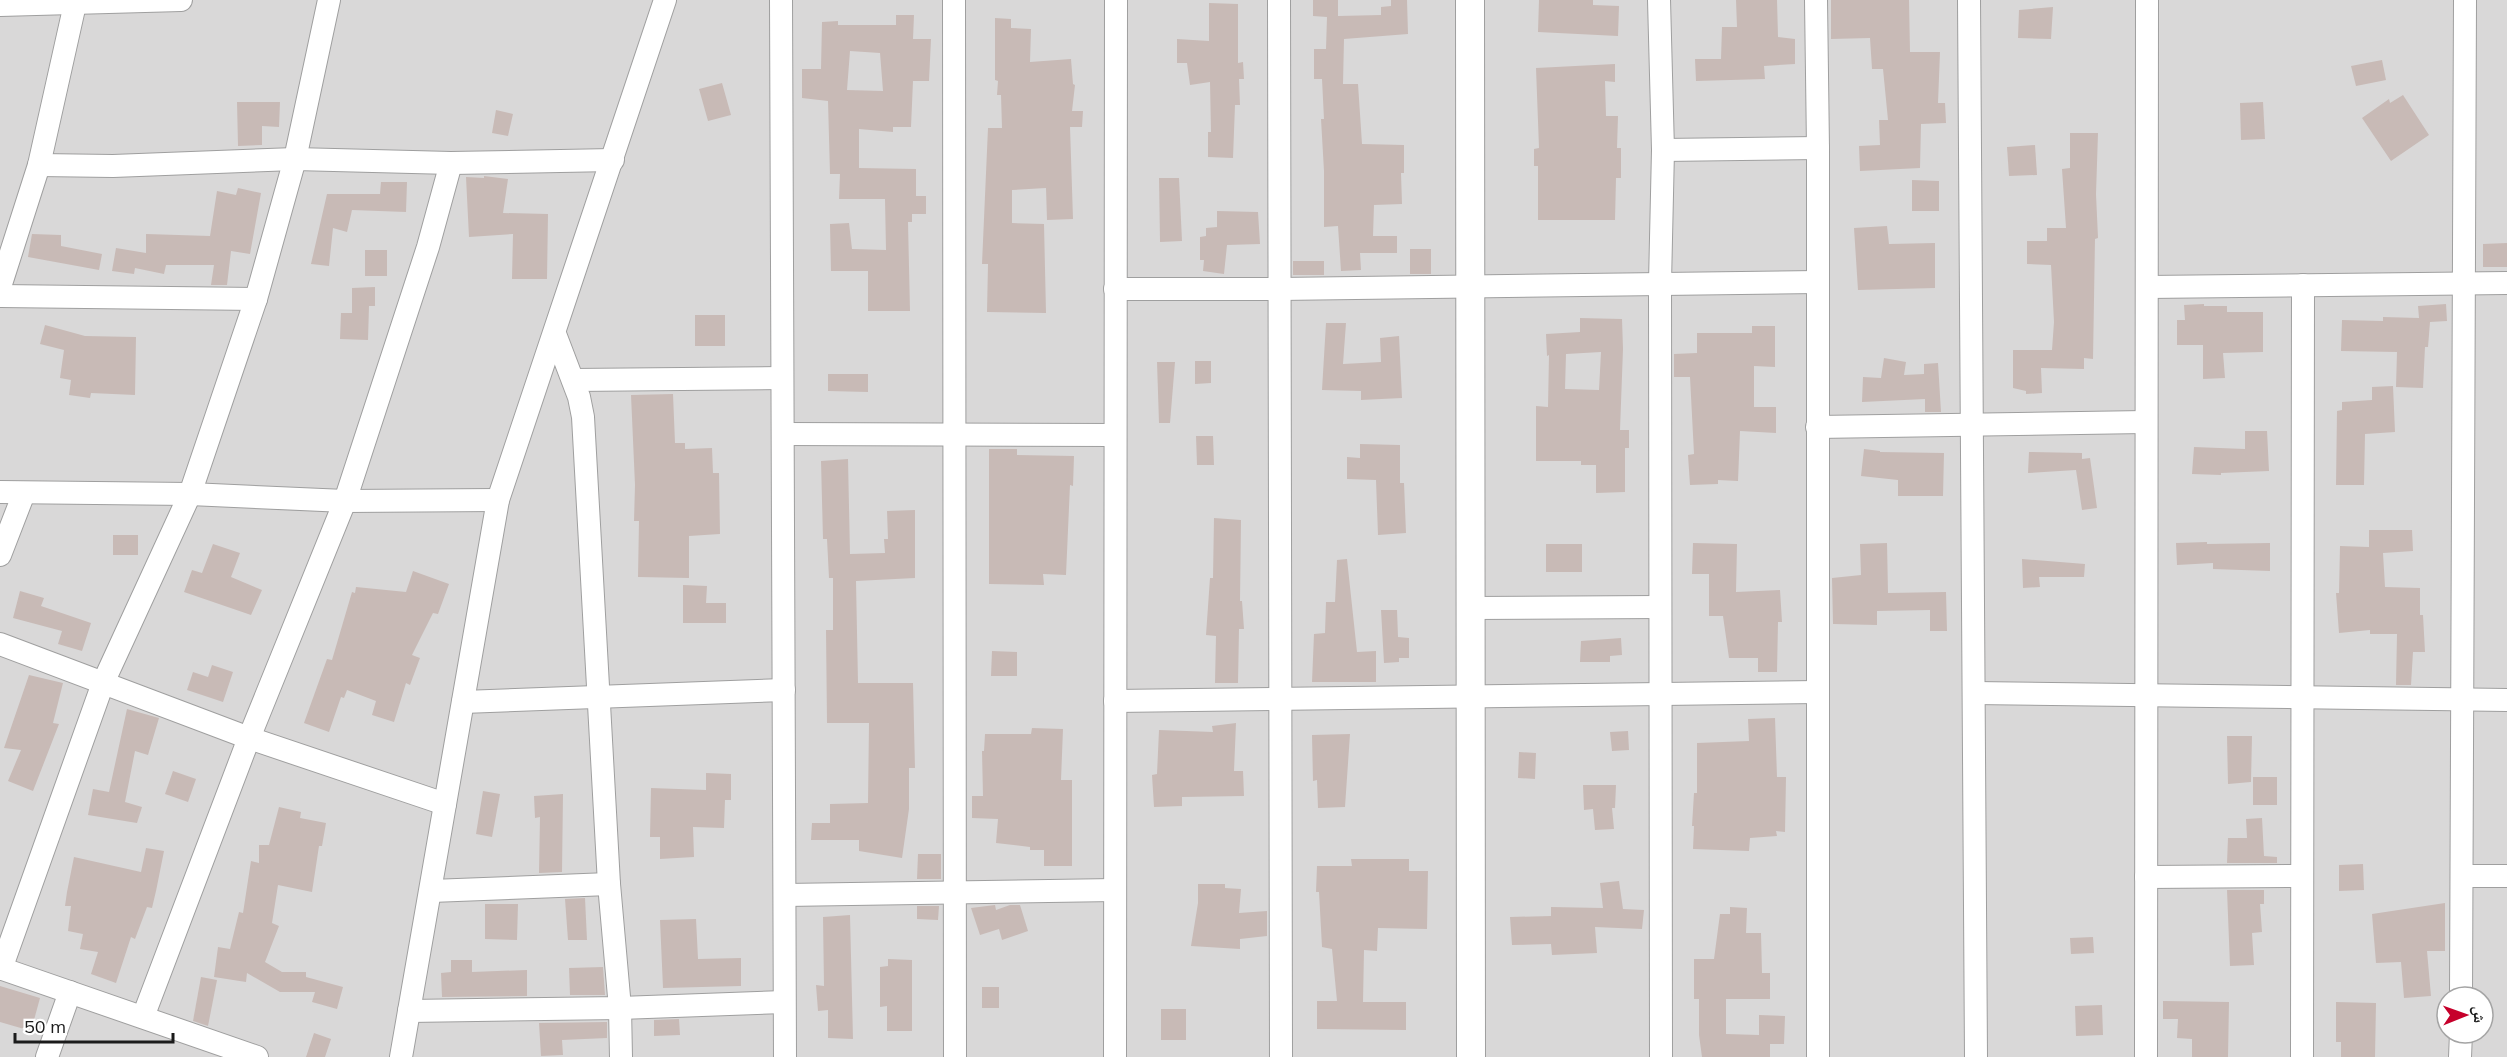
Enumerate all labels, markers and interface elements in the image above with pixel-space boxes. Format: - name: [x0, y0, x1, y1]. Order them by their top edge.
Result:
- north arrow: [2435, 985, 2495, 1045]
- scale bar: [15, 1006, 172, 1044]
- text: ش: [2470, 1006, 2490, 1023]
- text: 50 m: [24, 1015, 66, 1038]

